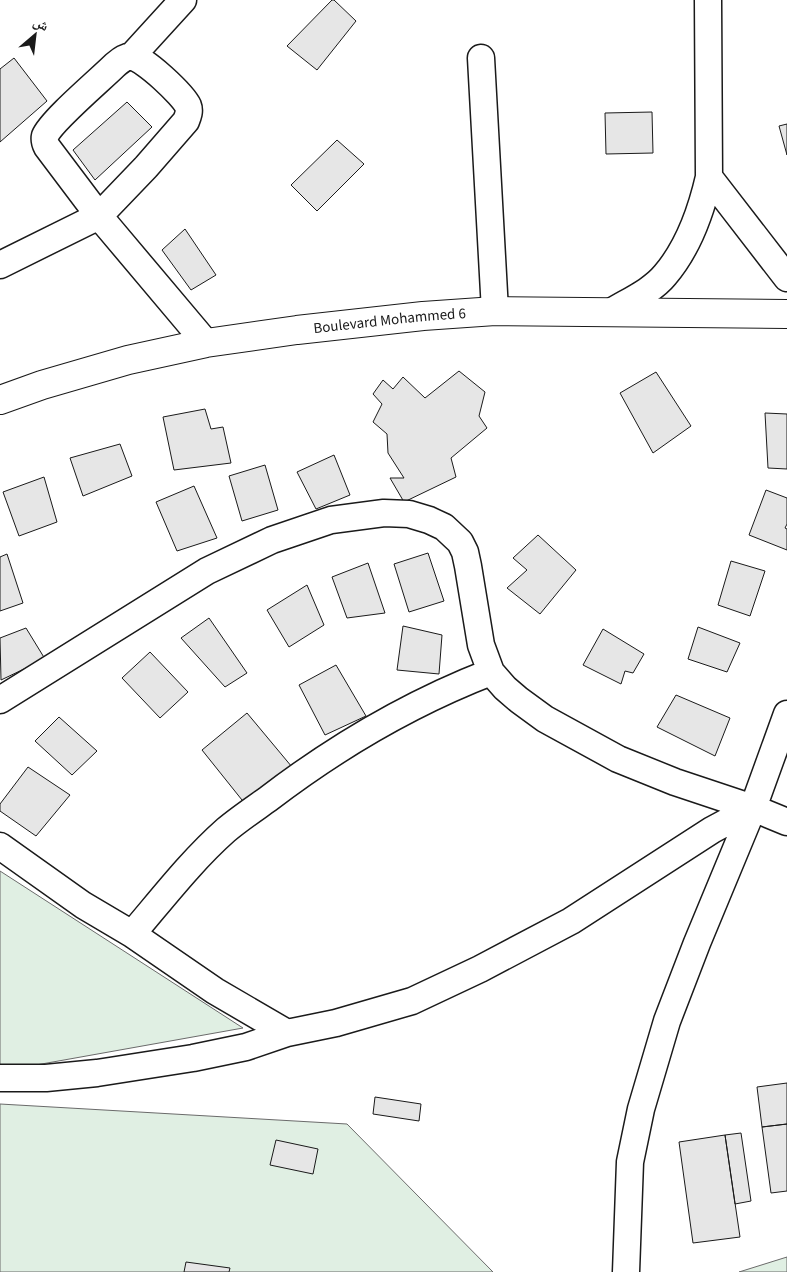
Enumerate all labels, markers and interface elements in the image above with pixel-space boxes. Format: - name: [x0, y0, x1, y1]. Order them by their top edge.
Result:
- north arrow: [10, 10, 60, 60]
- text: ش: [29, 12, 52, 37]
- street label: Boulevard Mohammed 6: [312, 303, 467, 339]

